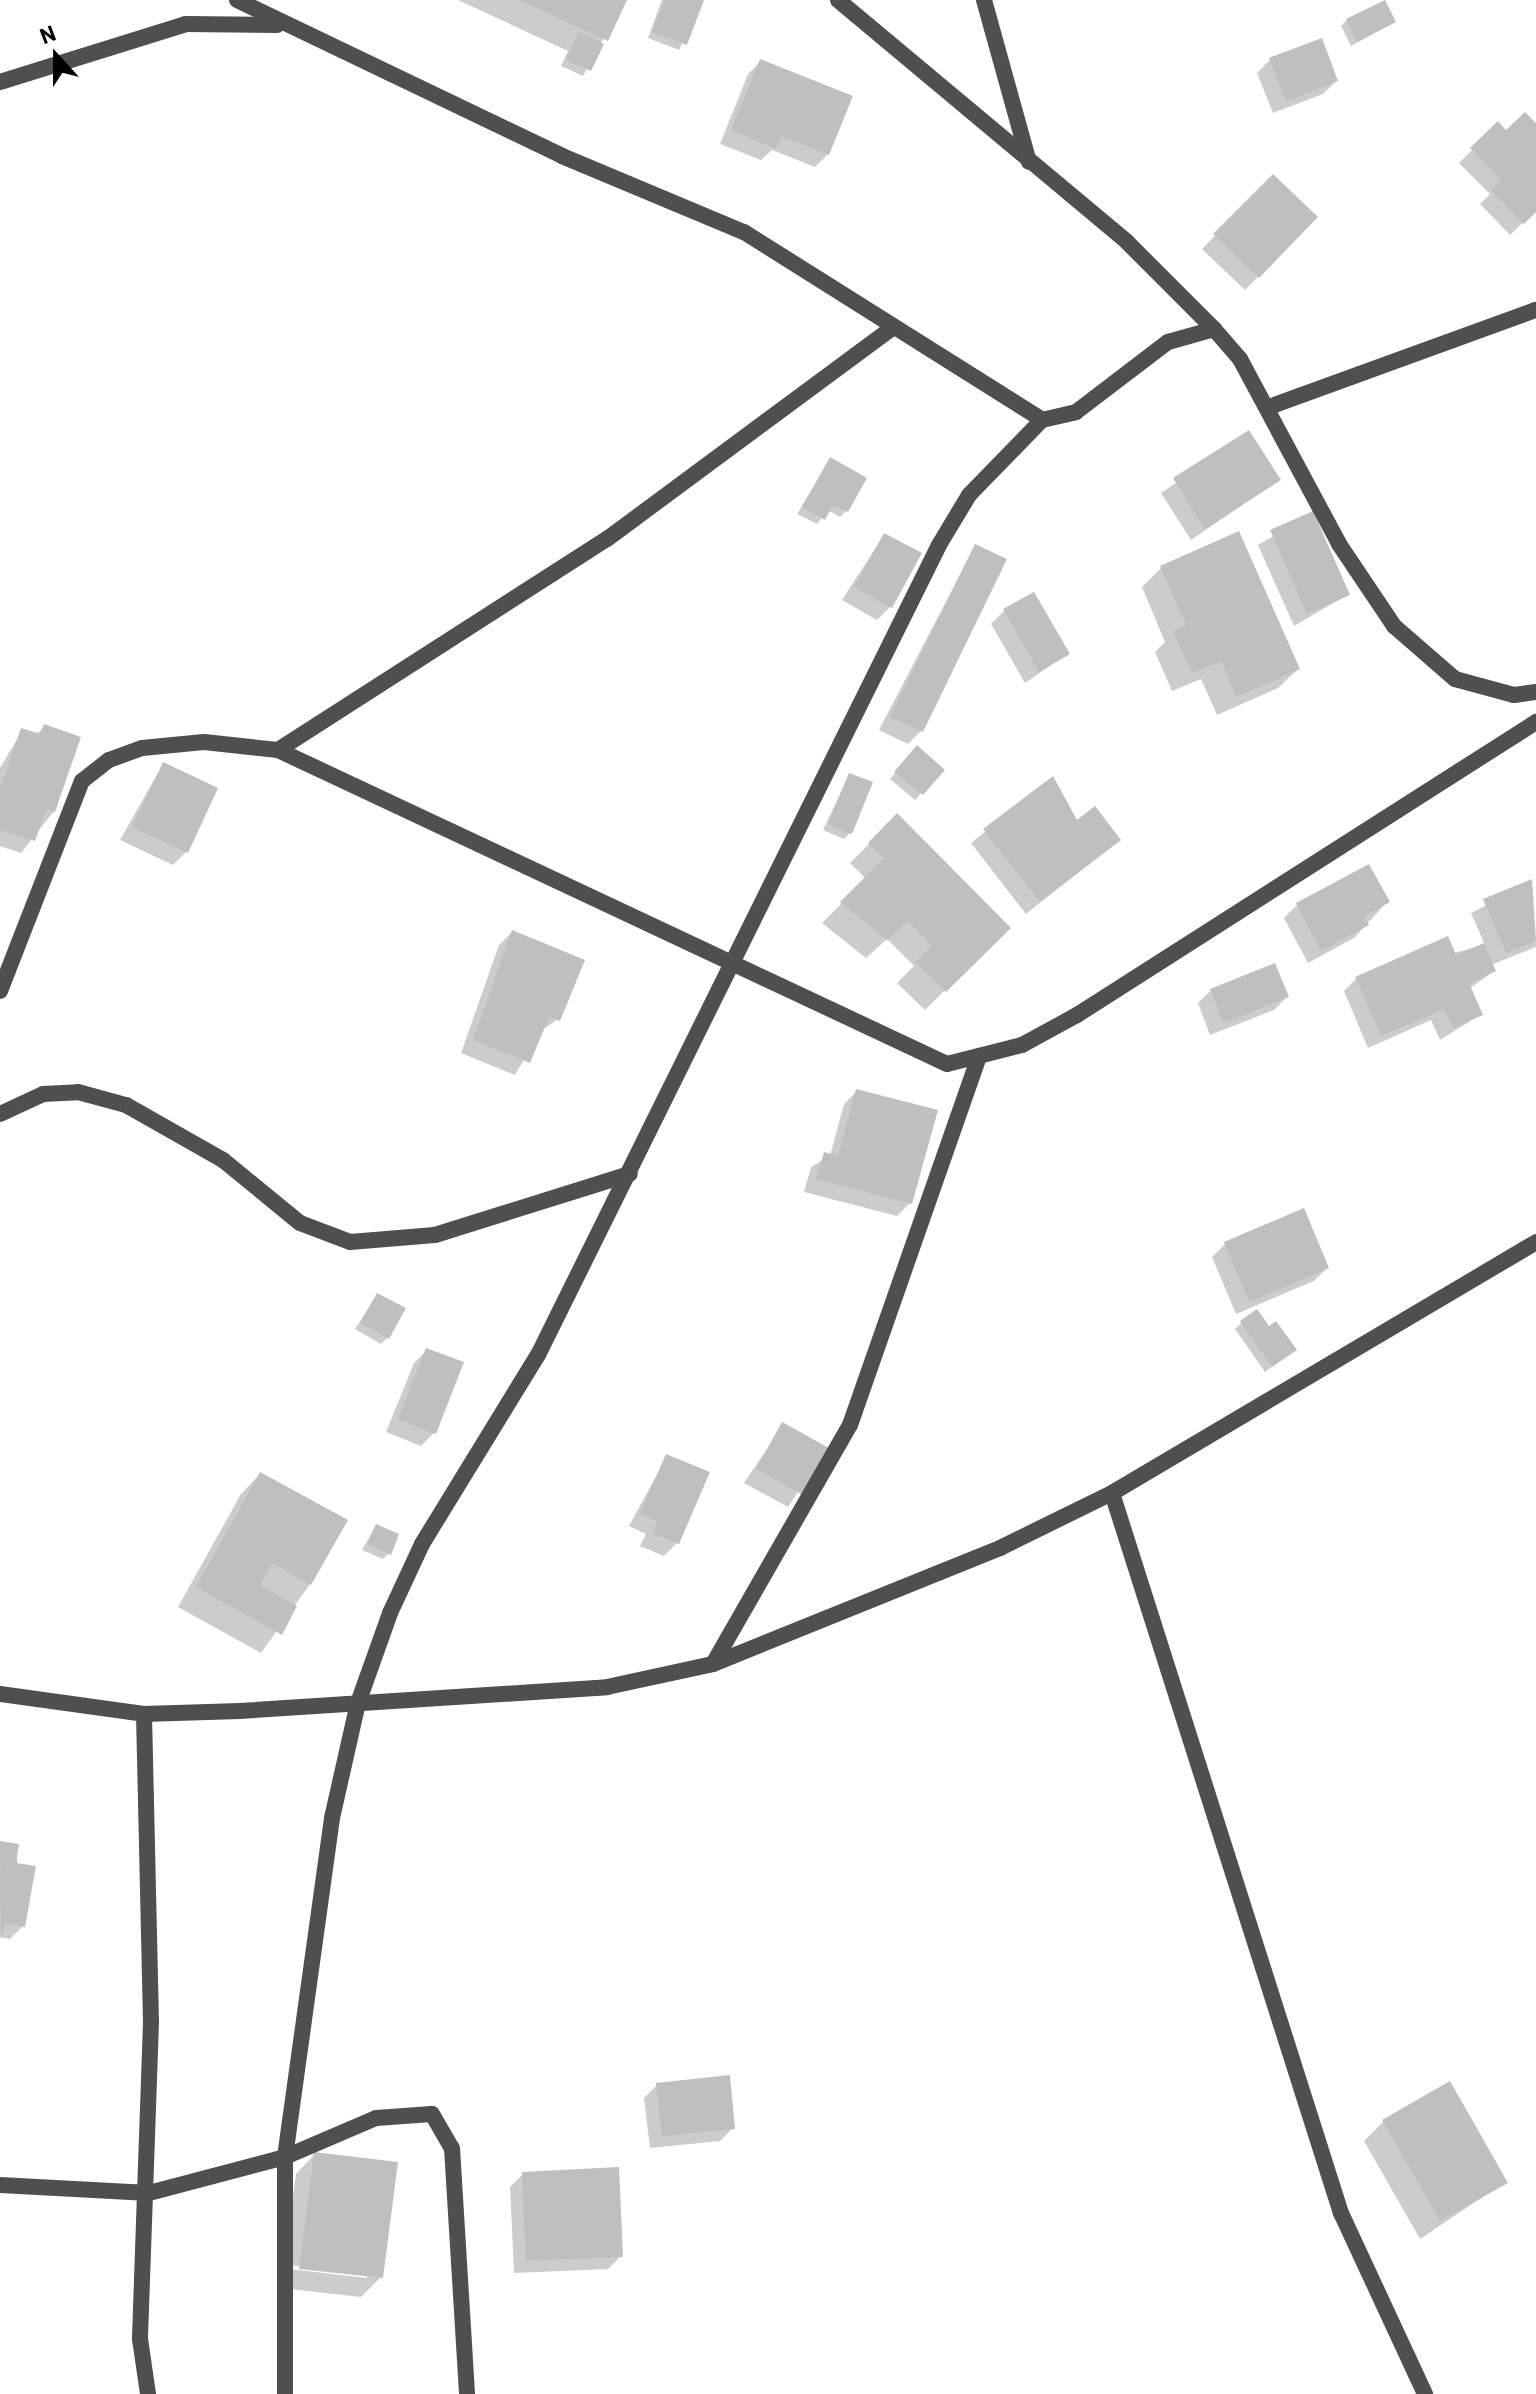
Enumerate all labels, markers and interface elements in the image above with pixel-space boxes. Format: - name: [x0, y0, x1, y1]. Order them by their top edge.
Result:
- north arrow: [16, 16, 96, 96]
- text: N: [36, 19, 59, 48]

